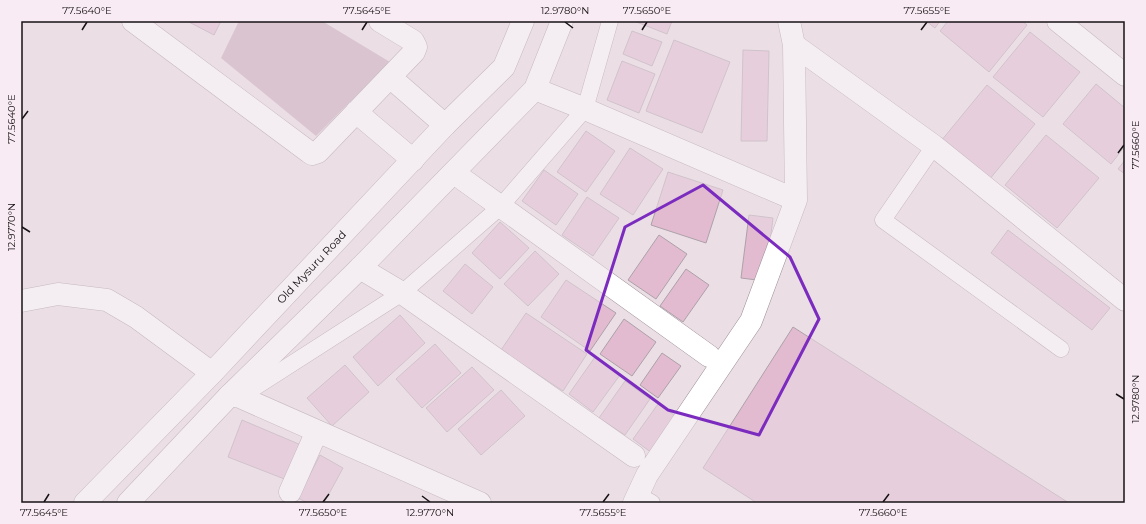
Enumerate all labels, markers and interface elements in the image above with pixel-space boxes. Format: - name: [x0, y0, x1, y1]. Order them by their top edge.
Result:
- text: 77.5640°E: [62, 4, 112, 17]
- text: 77.5645°E: [343, 4, 391, 17]
- text: 12.9780°N: [541, 4, 589, 17]
- text: 77.5650°E: [623, 4, 671, 17]
- text: 77.5655°E: [903, 4, 951, 17]
- text: 77.5640°E: [5, 94, 18, 144]
- text: 77.5660°E: [1129, 120, 1142, 169]
- text: 12.9770°N: [5, 203, 18, 251]
- street label: Old Mysuru Road: [274, 228, 349, 307]
- text: 12.9780°N: [1129, 375, 1142, 423]
- text: 77.5645°E: [20, 506, 68, 519]
- text: 77.5650°E: [299, 506, 347, 519]
- text: 12.9770°N: [406, 506, 454, 519]
- text: 77.5655°E: [579, 506, 627, 519]
- text: 77.5660°E: [859, 506, 908, 519]

